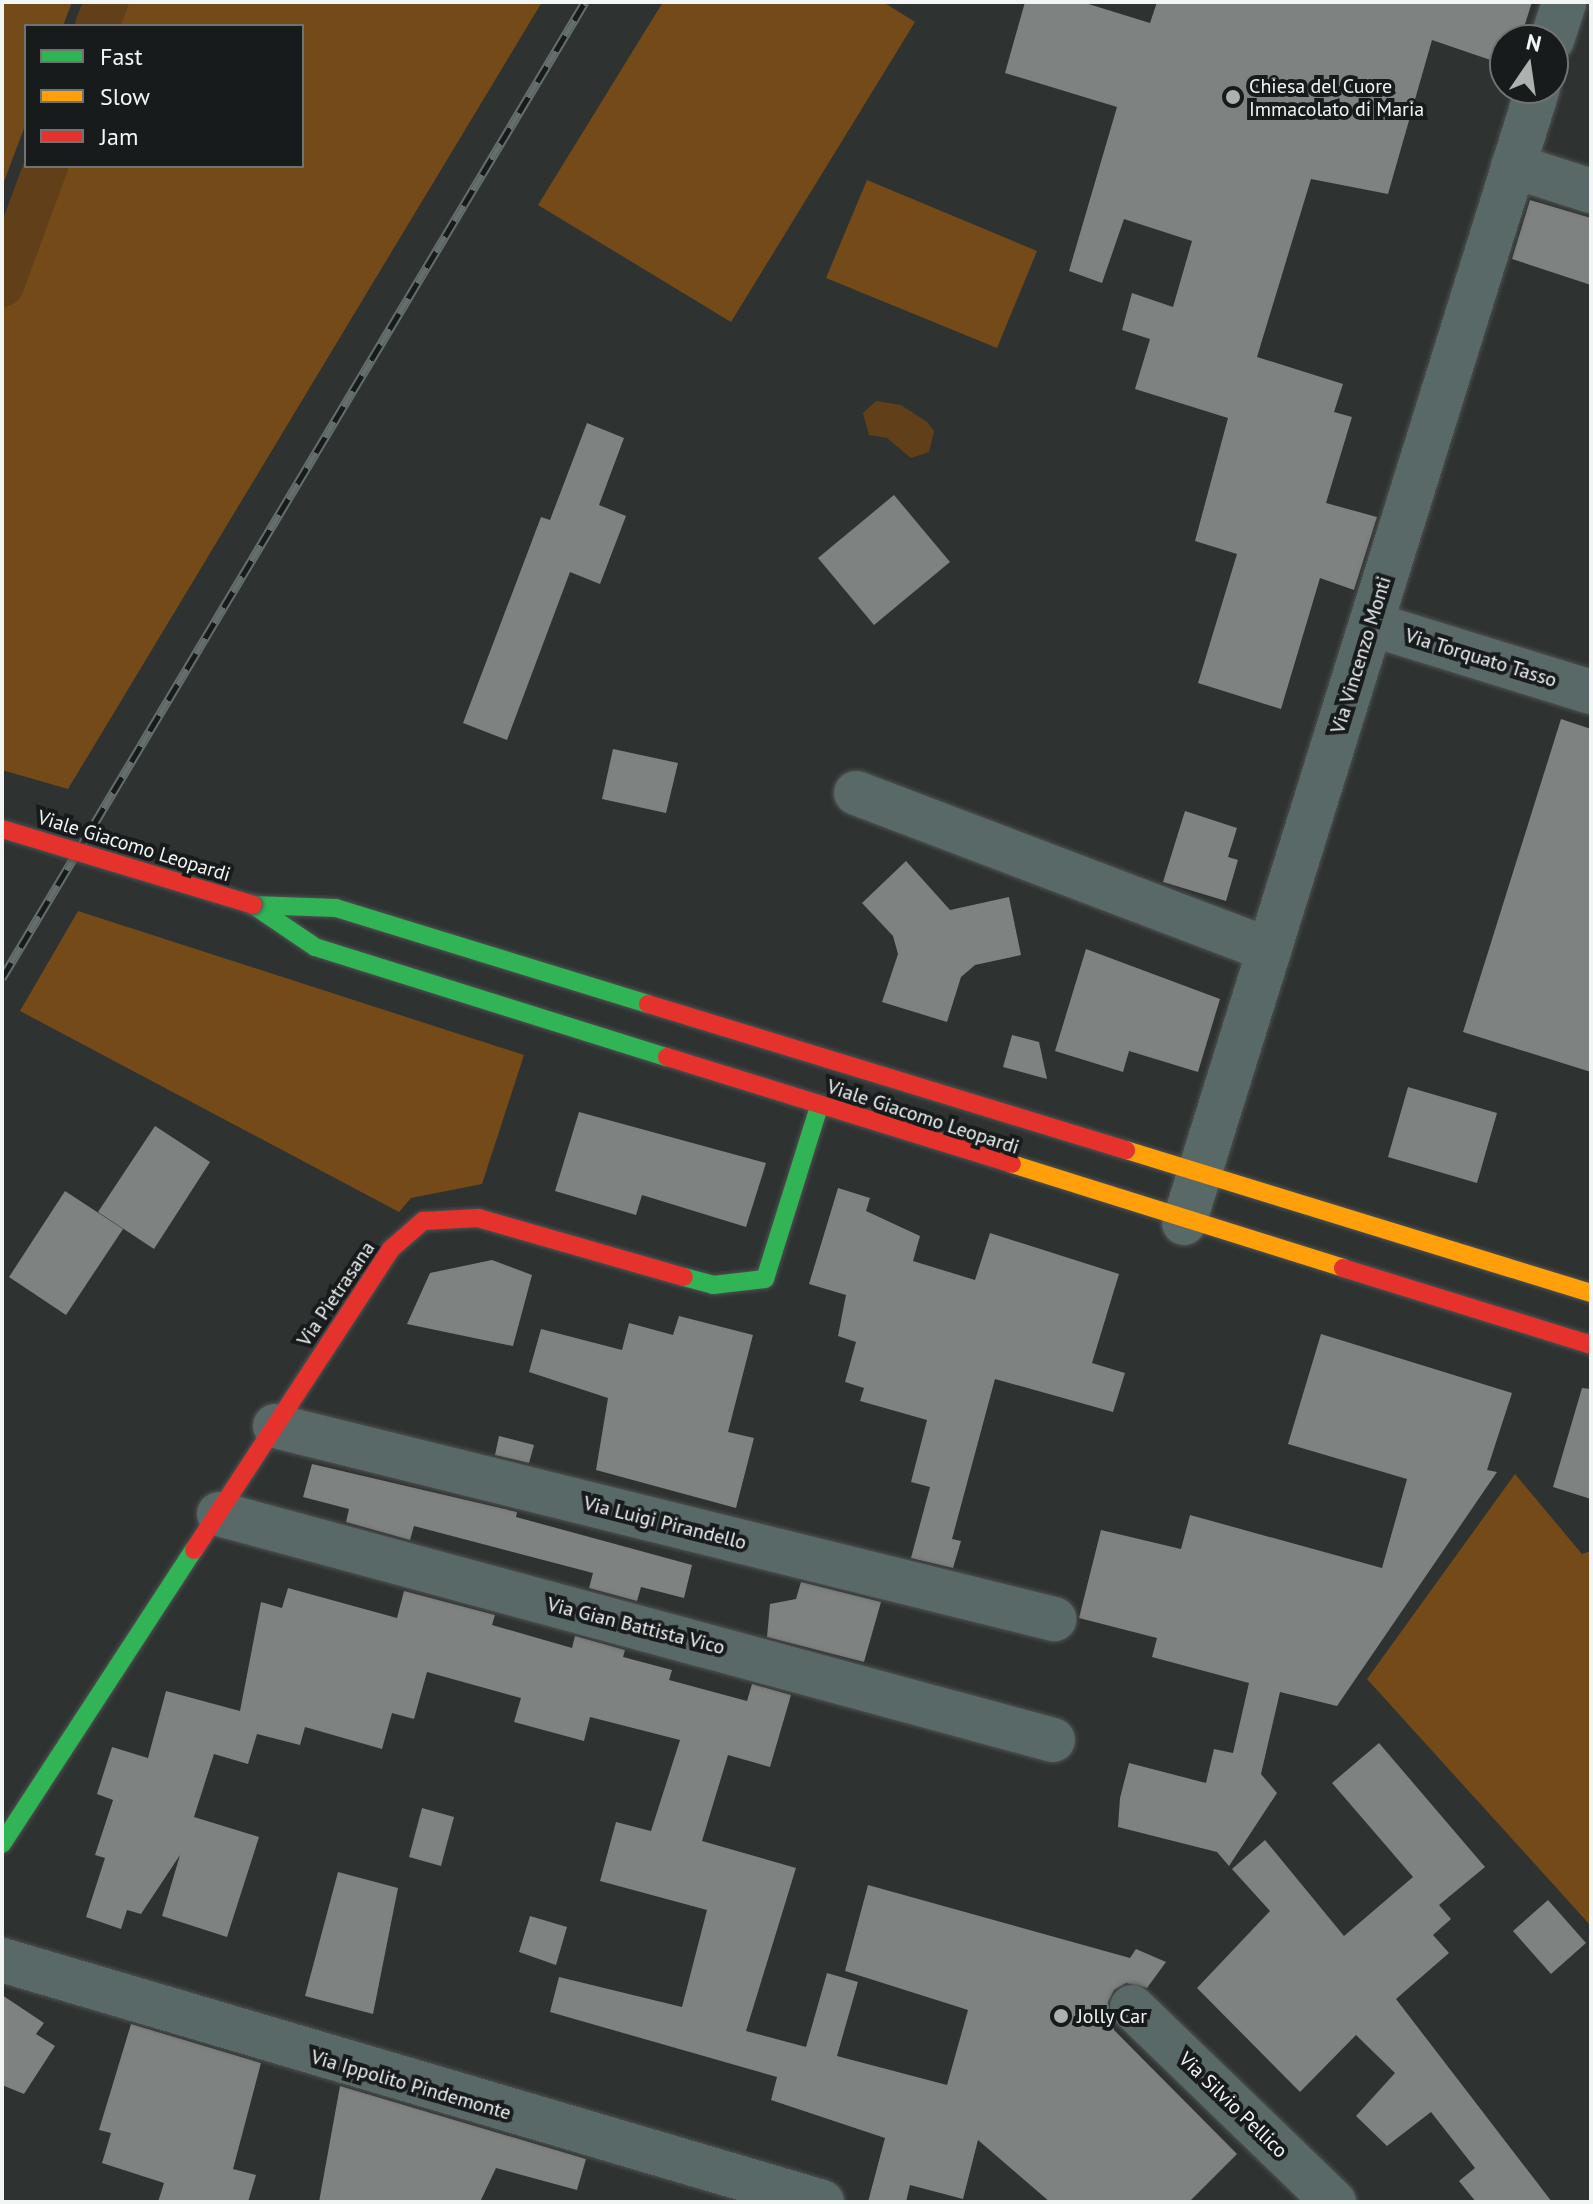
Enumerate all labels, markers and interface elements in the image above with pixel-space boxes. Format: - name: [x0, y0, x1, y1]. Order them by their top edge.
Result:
- legend: [24, 24, 304, 168]
- north arrow: [1489, 24, 1569, 104]
- text: N: [1524, 27, 1544, 58]
- text: Fast: [100, 41, 143, 72]
- place label: Chiesa del Cuore Immacolato di Maria: [1249, 74, 1424, 121]
- text: Slow: [100, 81, 150, 112]
- marker: Chiesa del Cuore Immacolato di Maria: [1224, 88, 1242, 106]
- text: Jam: [100, 121, 138, 152]
- street label: Via Vincenzo Monti: [1326, 573, 1396, 737]
- street label: Via Torquato Tasso: [1402, 623, 1560, 693]
- street label: Viale Giacomo Leopardi: [35, 805, 233, 887]
- street label: Viale Giacomo Leopardi: [824, 1075, 1022, 1159]
- street label: Via Pietrasana: [292, 1237, 380, 1351]
- street label: Via Luigi Pirandello: [581, 1491, 749, 1555]
- street label: Via Gian Battista Vico: [544, 1592, 728, 1660]
- place label: Jolly Car: [1077, 2004, 1148, 2028]
- marker: Jolly Car: [1052, 2007, 1070, 2025]
- street label: Via Ippolito Pindemonte: [308, 2045, 514, 2125]
- street label: Via Silvio Pellico: [1174, 2047, 1292, 2163]

